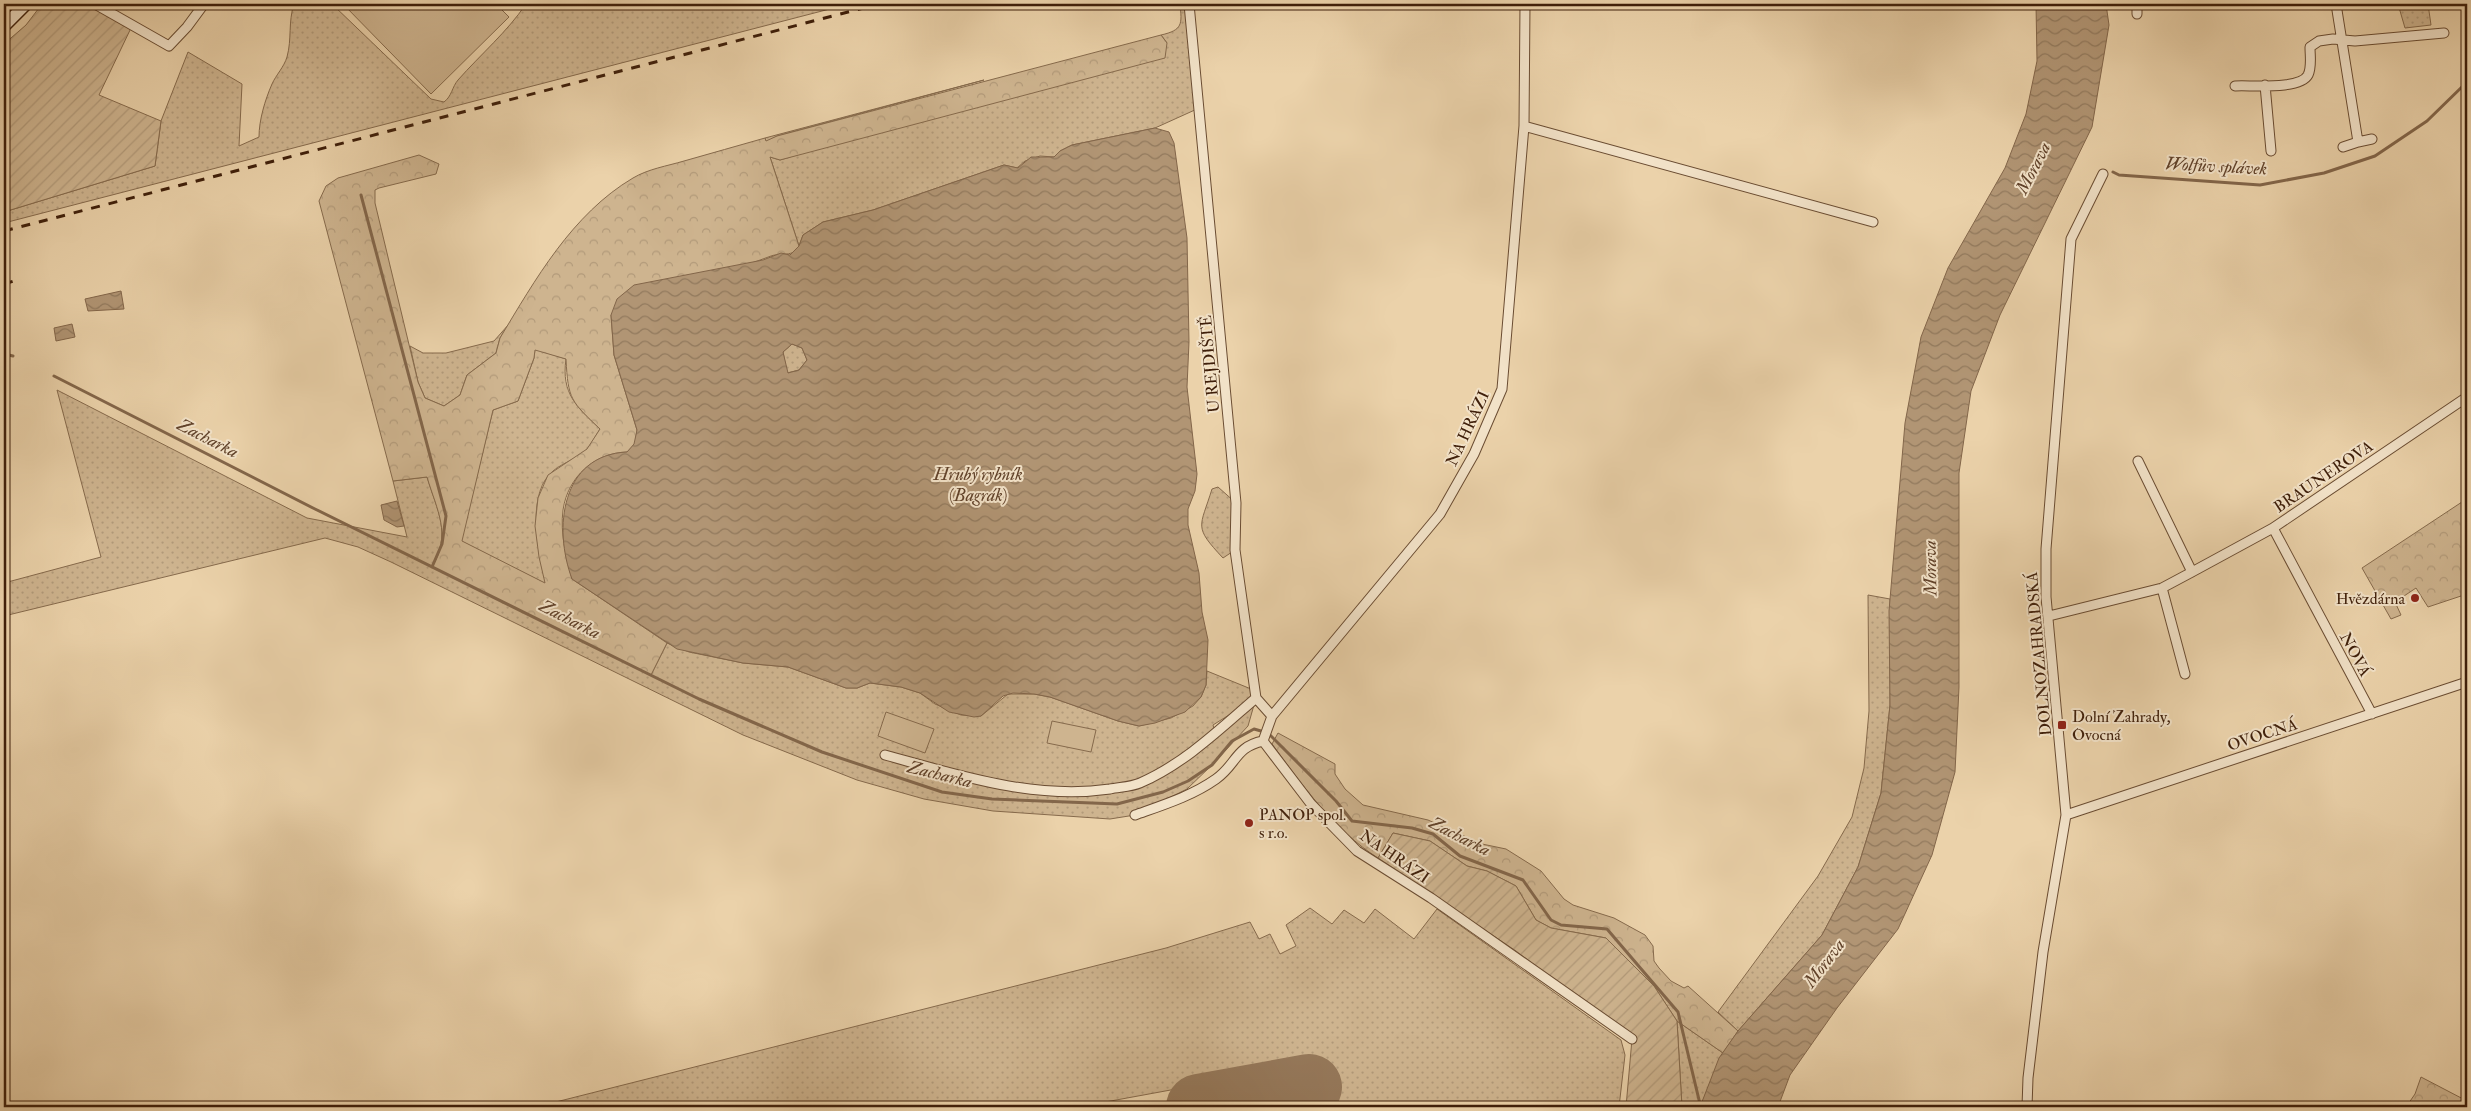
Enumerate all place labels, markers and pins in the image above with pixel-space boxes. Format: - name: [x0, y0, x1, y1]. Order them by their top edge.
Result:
- place label: Hvězdárna: [2336, 589, 2405, 609]
- marker: Hvězdárna: [2409, 592, 2421, 604]
- place label: Dolní Zahrady, Ovocná: [2072, 707, 2171, 745]
- marker: Dolní Zahrady, Ovocná: [2056, 719, 2068, 731]
- place label: PANOP spol. s r.o.: [1259, 805, 1346, 843]
- marker: PANOP spol. s r.o.: [1243, 817, 1255, 829]

